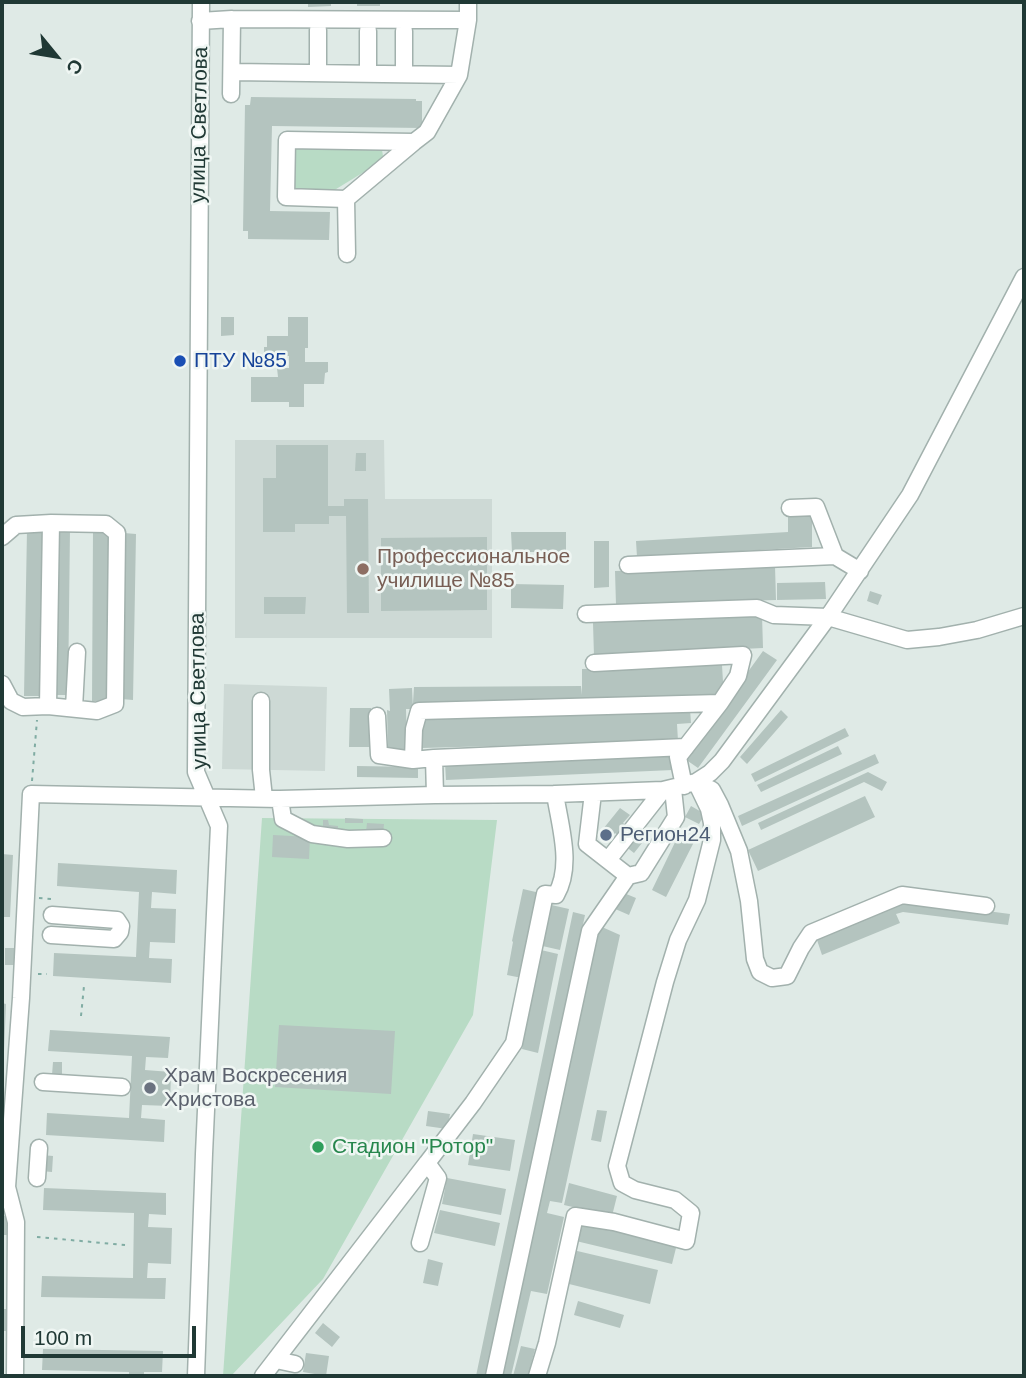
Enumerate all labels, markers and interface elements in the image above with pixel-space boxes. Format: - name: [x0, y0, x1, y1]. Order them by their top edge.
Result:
- north arrow: [21, 21, 91, 91]
- street label: улица Светлова: [186, 47, 214, 203]
- text: С: [62, 56, 87, 78]
- place label: ПТУ №85: [194, 348, 287, 374]
- marker: ПТУ №85: [172, 353, 188, 369]
- place label: Профессиональное училище №85: [377, 544, 570, 594]
- marker: Профессиональное училище №85: [355, 561, 371, 577]
- street label: улица Светлова: [185, 613, 213, 769]
- place label: Регион24: [620, 822, 711, 848]
- marker: Регион24: [598, 827, 614, 843]
- place label: Храм Воскресения Христова: [164, 1063, 347, 1113]
- marker: Храм Воскресения Христова: [142, 1080, 158, 1096]
- place label: Стадион "Ротор": [332, 1134, 493, 1160]
- marker: Стадион "Ротор": [310, 1139, 326, 1155]
- scale bar: [24, 1312, 200, 1356]
- text: 100 m: [34, 1326, 92, 1349]

